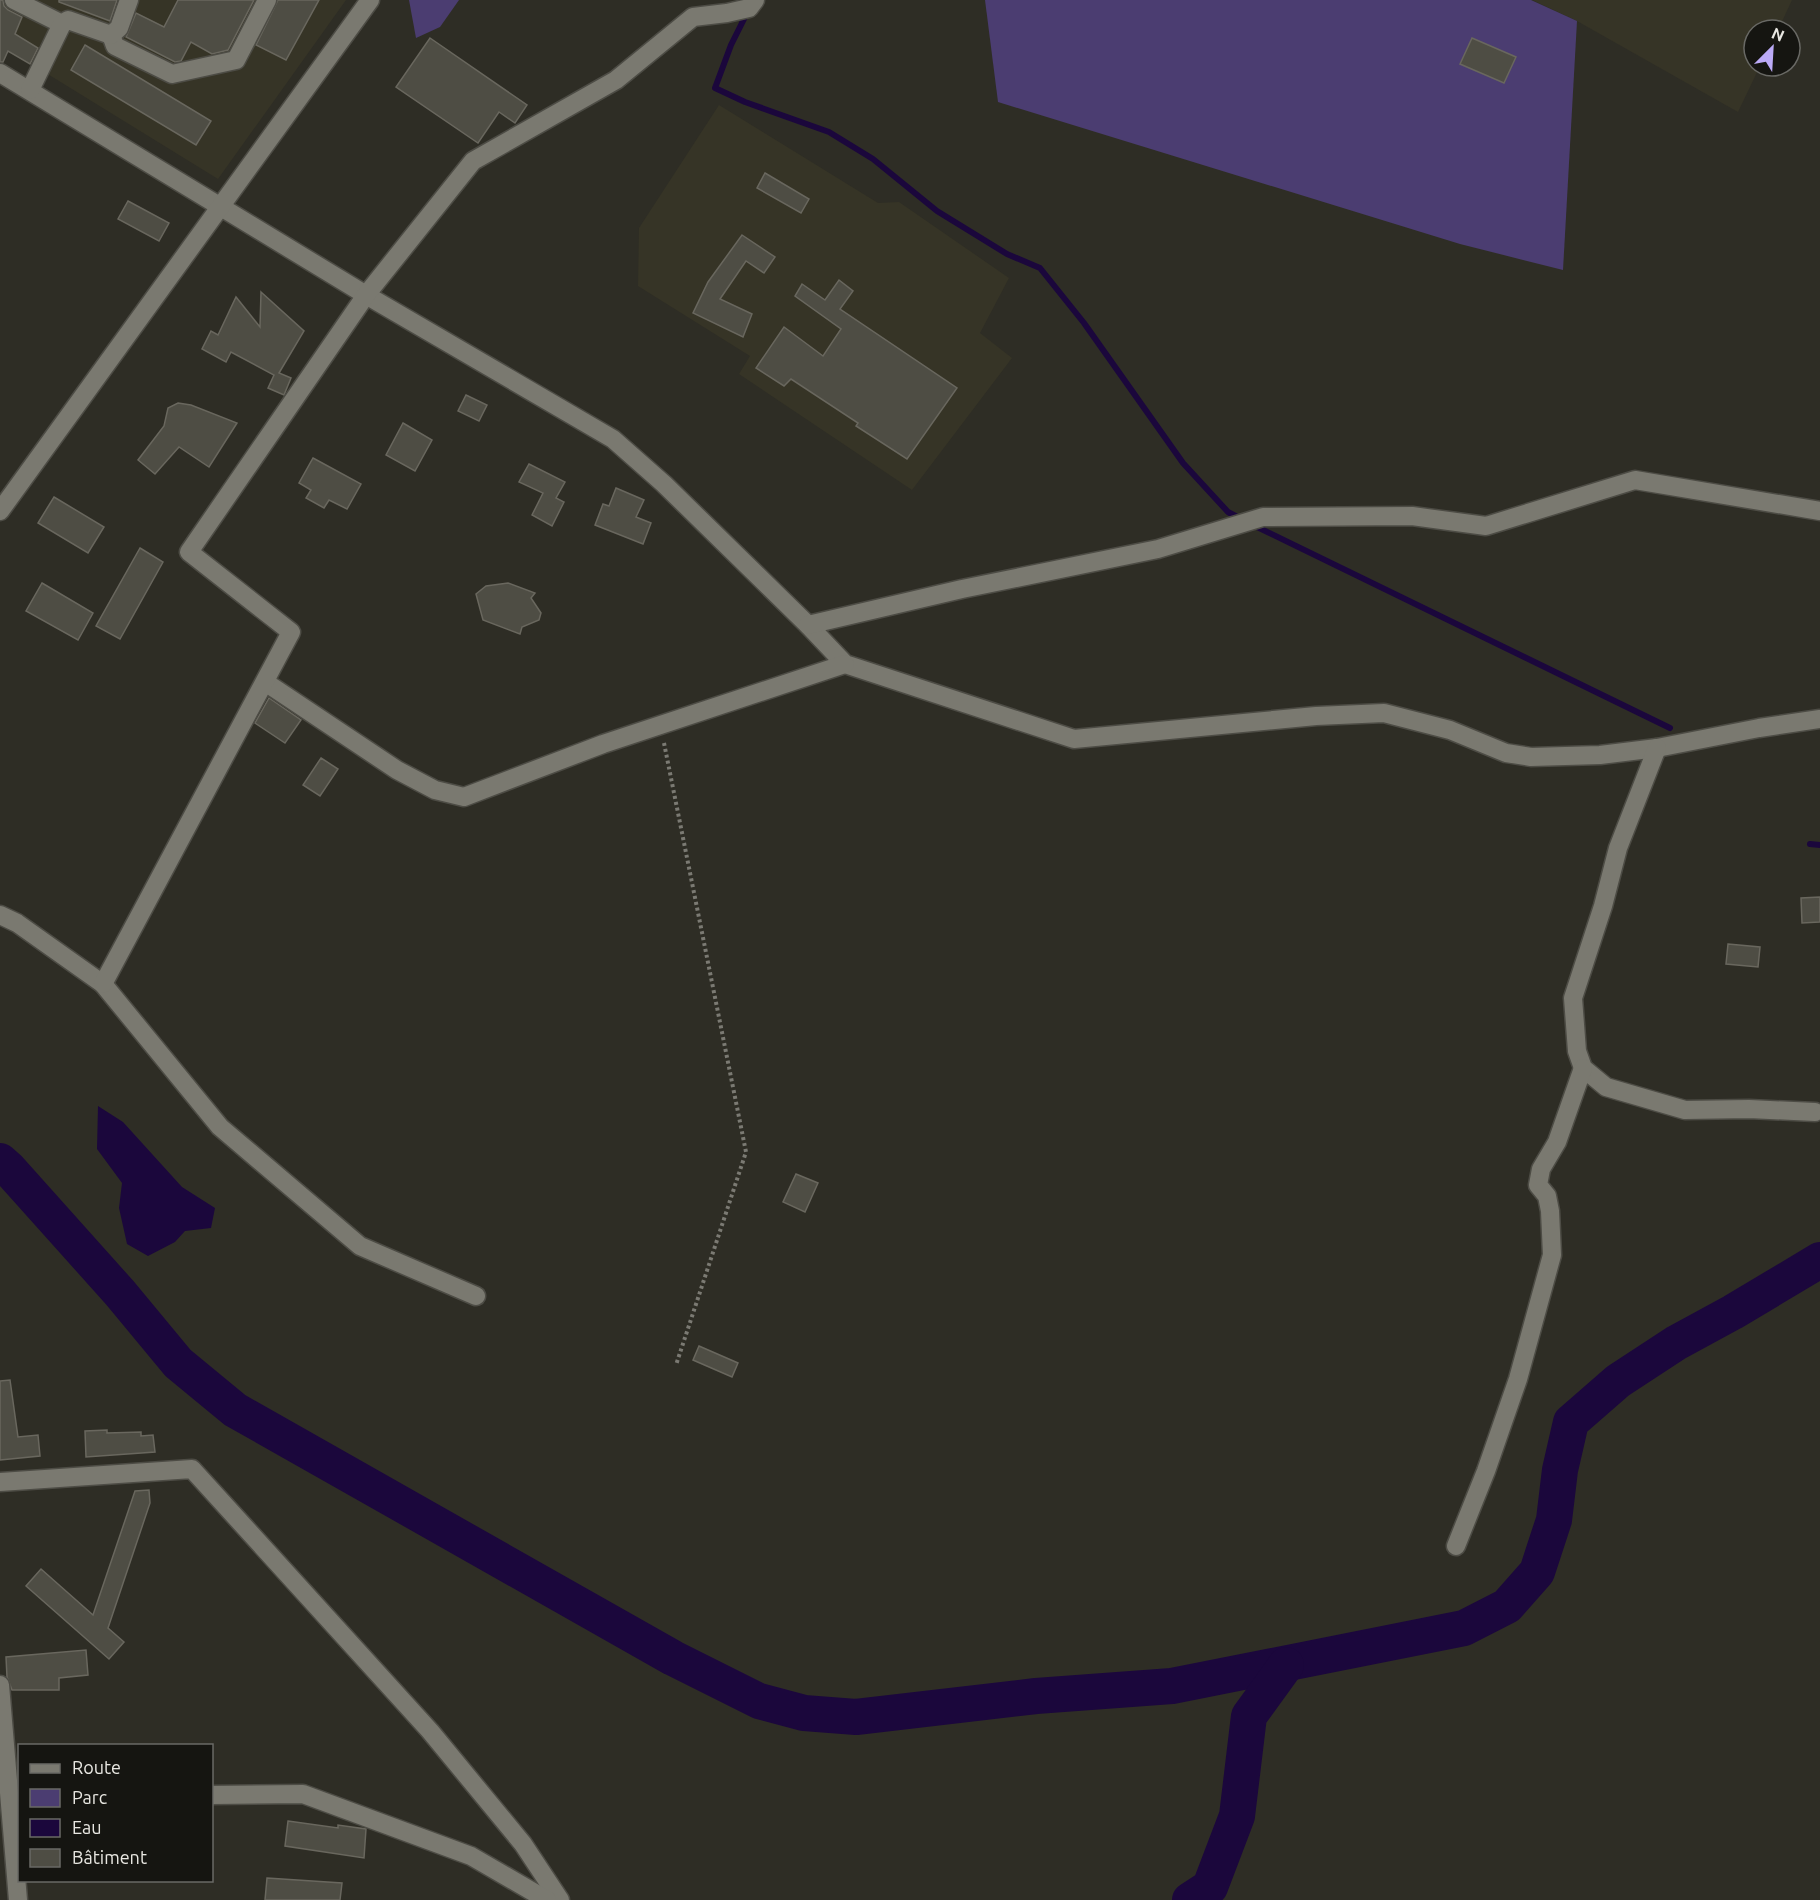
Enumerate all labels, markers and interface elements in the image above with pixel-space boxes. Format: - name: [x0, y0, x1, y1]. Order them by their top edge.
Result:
- north arrow: [1742, 18, 1802, 78]
- text: N: [1769, 24, 1787, 45]
- legend: [18, 1744, 213, 1882]
- text: Route: [72, 1757, 121, 1777]
- text: Parc: [72, 1787, 107, 1807]
- text: Eau: [72, 1817, 102, 1837]
- text: Bâtiment: [72, 1847, 147, 1867]

